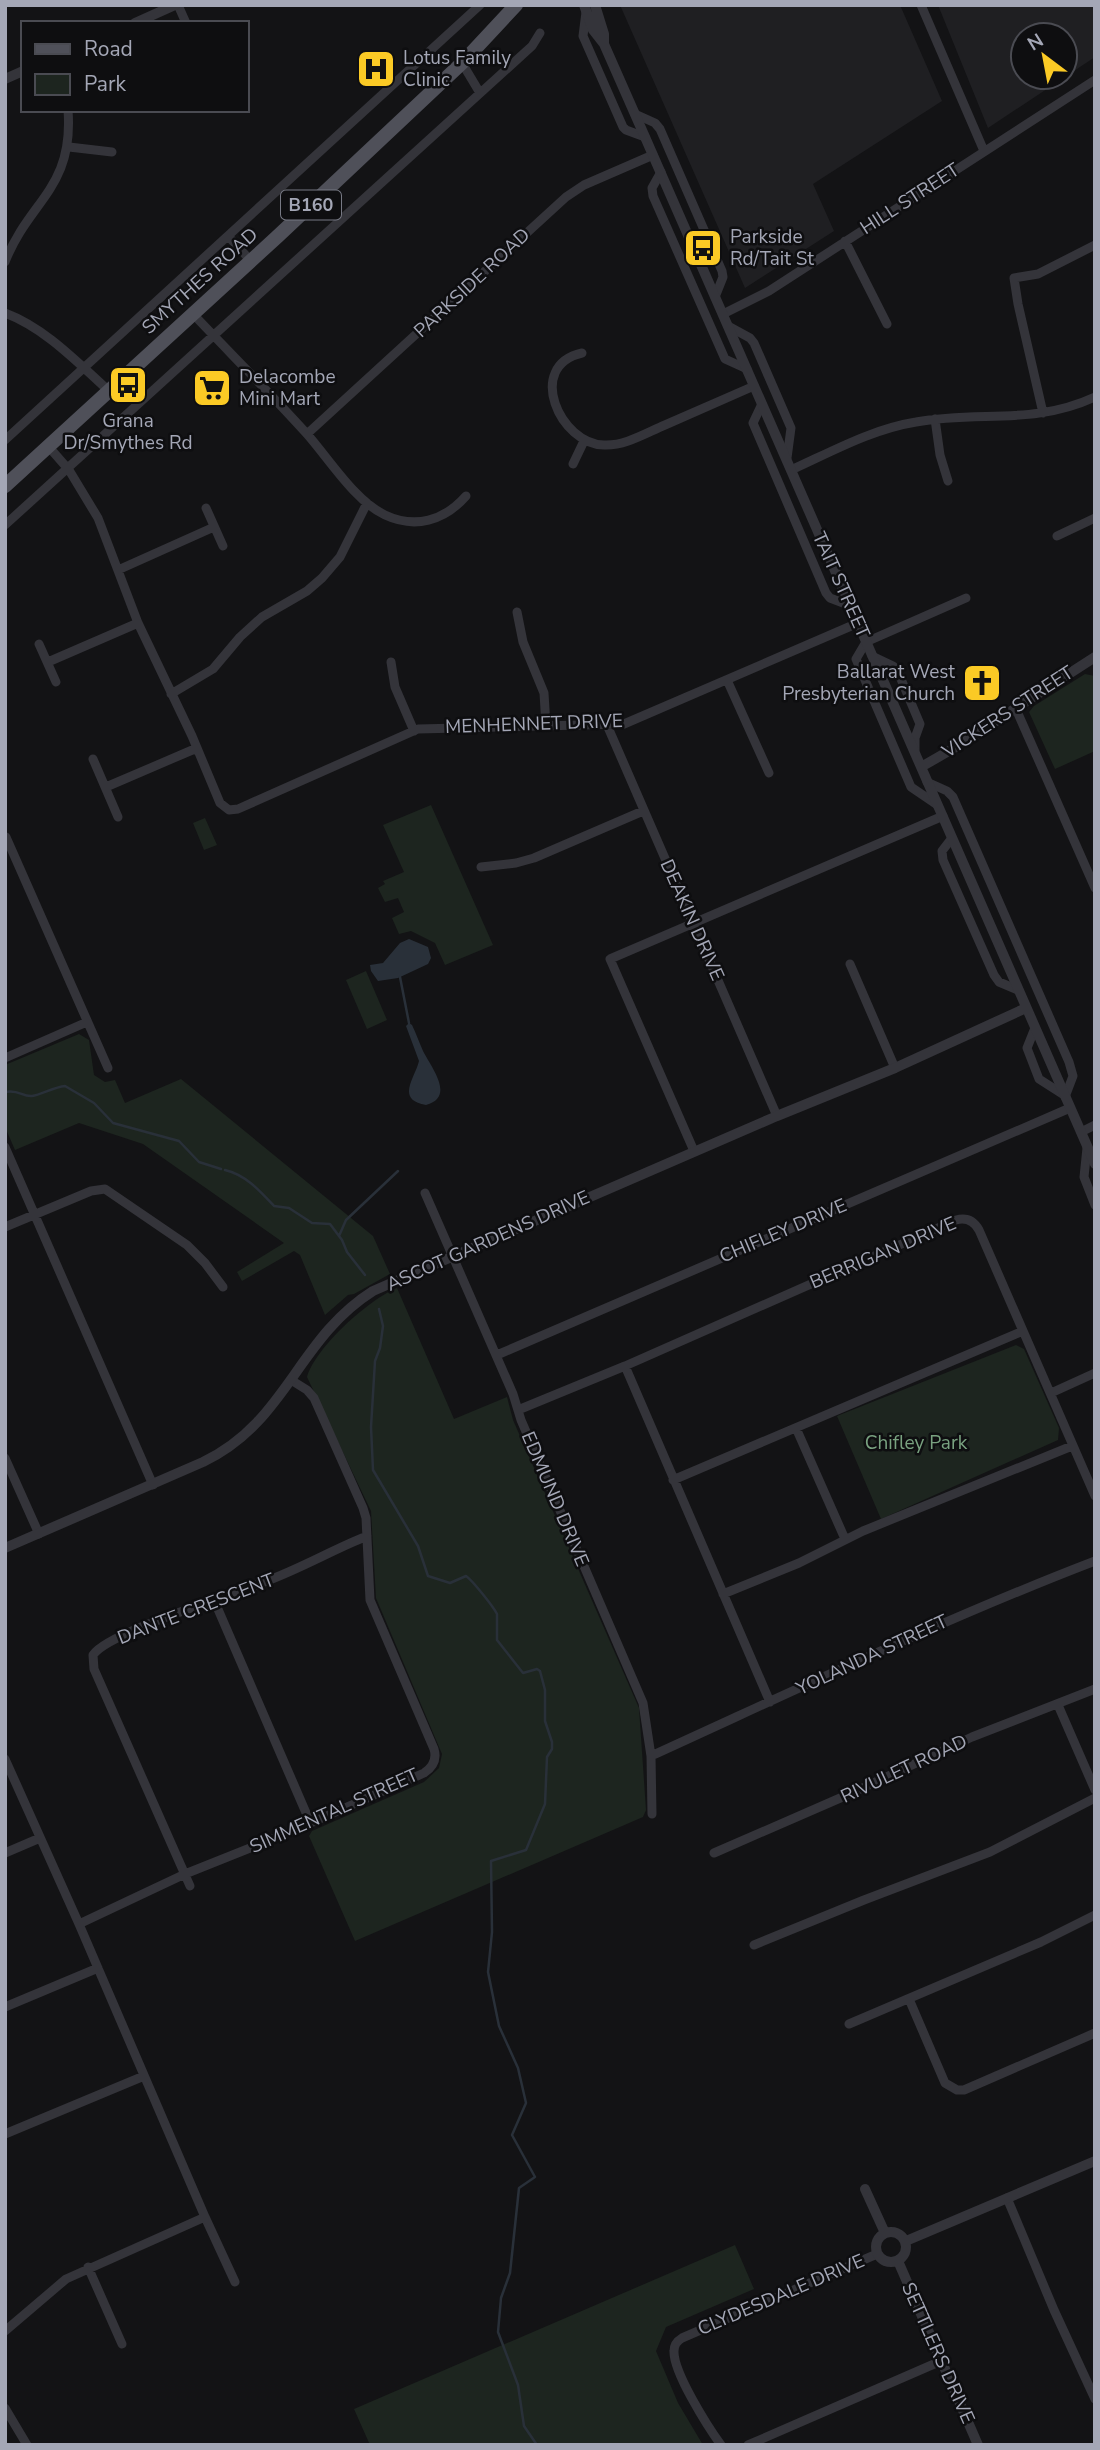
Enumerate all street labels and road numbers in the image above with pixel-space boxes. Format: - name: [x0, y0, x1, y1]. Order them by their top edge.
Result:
- street label: HILL STREET: [855, 157, 965, 241]
- road number: B160: [281, 190, 341, 220]
- street label: SMYTHES ROAD: [136, 222, 264, 340]
- street label: PARKSIDE ROAD: [408, 222, 536, 344]
- street label: TAIT STREET: [806, 528, 876, 643]
- street label: VICKERS STREET: [936, 659, 1079, 765]
- street label: MENHENNET DRIVE: [445, 708, 623, 740]
- street label: DEAKIN DRIVE: [654, 855, 730, 985]
- street label: ASCOT GARDENS DRIVE: [382, 1184, 594, 1298]
- street label: CHIFLEY DRIVE: [715, 1192, 851, 1270]
- street label: BERRIGAN DRIVE: [806, 1210, 960, 1296]
- street label: EDMUND DRIVE: [515, 1428, 595, 1570]
- street label: DANTE CRESCENT: [114, 1567, 279, 1651]
- street label: YOLANDA STREET: [791, 1608, 952, 1702]
- street label: RIVULET ROAD: [836, 1728, 972, 1810]
- street label: SIMMENTAL STREET: [246, 1762, 423, 1860]
- street label: CLYDESDALE DRIVE: [694, 2248, 868, 2342]
- street label: SETTLERS DRIVE: [895, 2278, 981, 2428]

